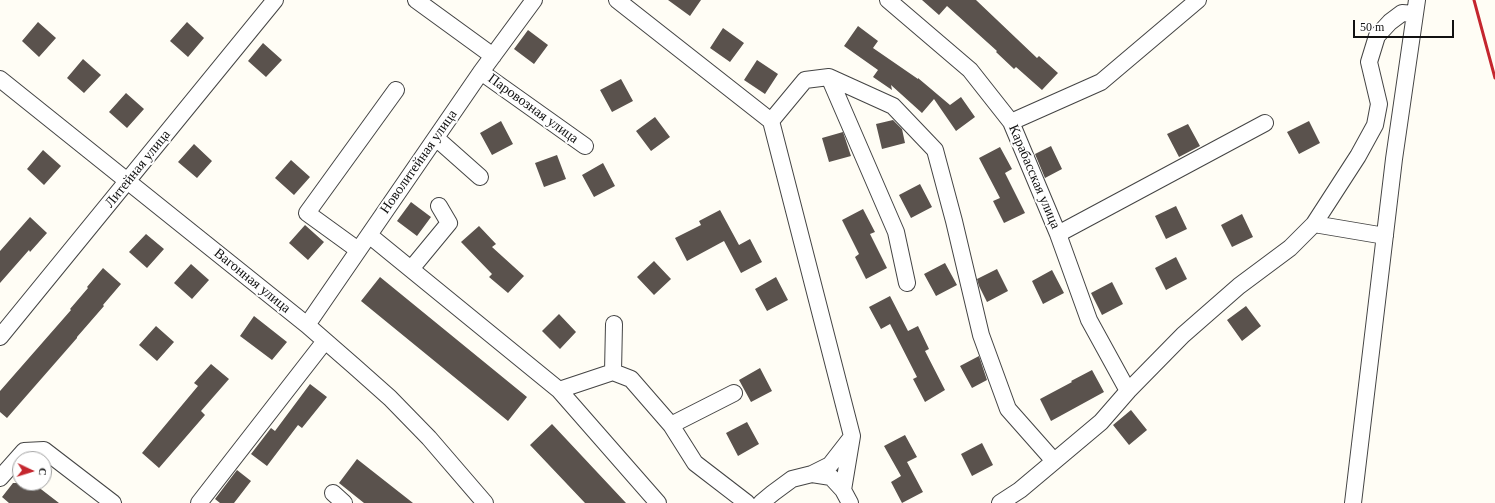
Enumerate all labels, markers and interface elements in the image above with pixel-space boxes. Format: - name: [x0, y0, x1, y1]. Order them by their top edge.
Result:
- scale bar: [1355, 12, 1456, 38]
- text: 50 m: [1360, 20, 1384, 34]
- street label: Паровозная улица: [485, 71, 581, 147]
- street label: Новолитейная улица: [377, 107, 461, 217]
- street label: Карабасская улица: [1004, 122, 1064, 232]
- street label: Литейная улица: [102, 127, 174, 211]
- street label: Вагонная улица: [210, 245, 294, 317]
- north arrow: [12, 451, 52, 491]
- text: С: [37, 467, 49, 476]

